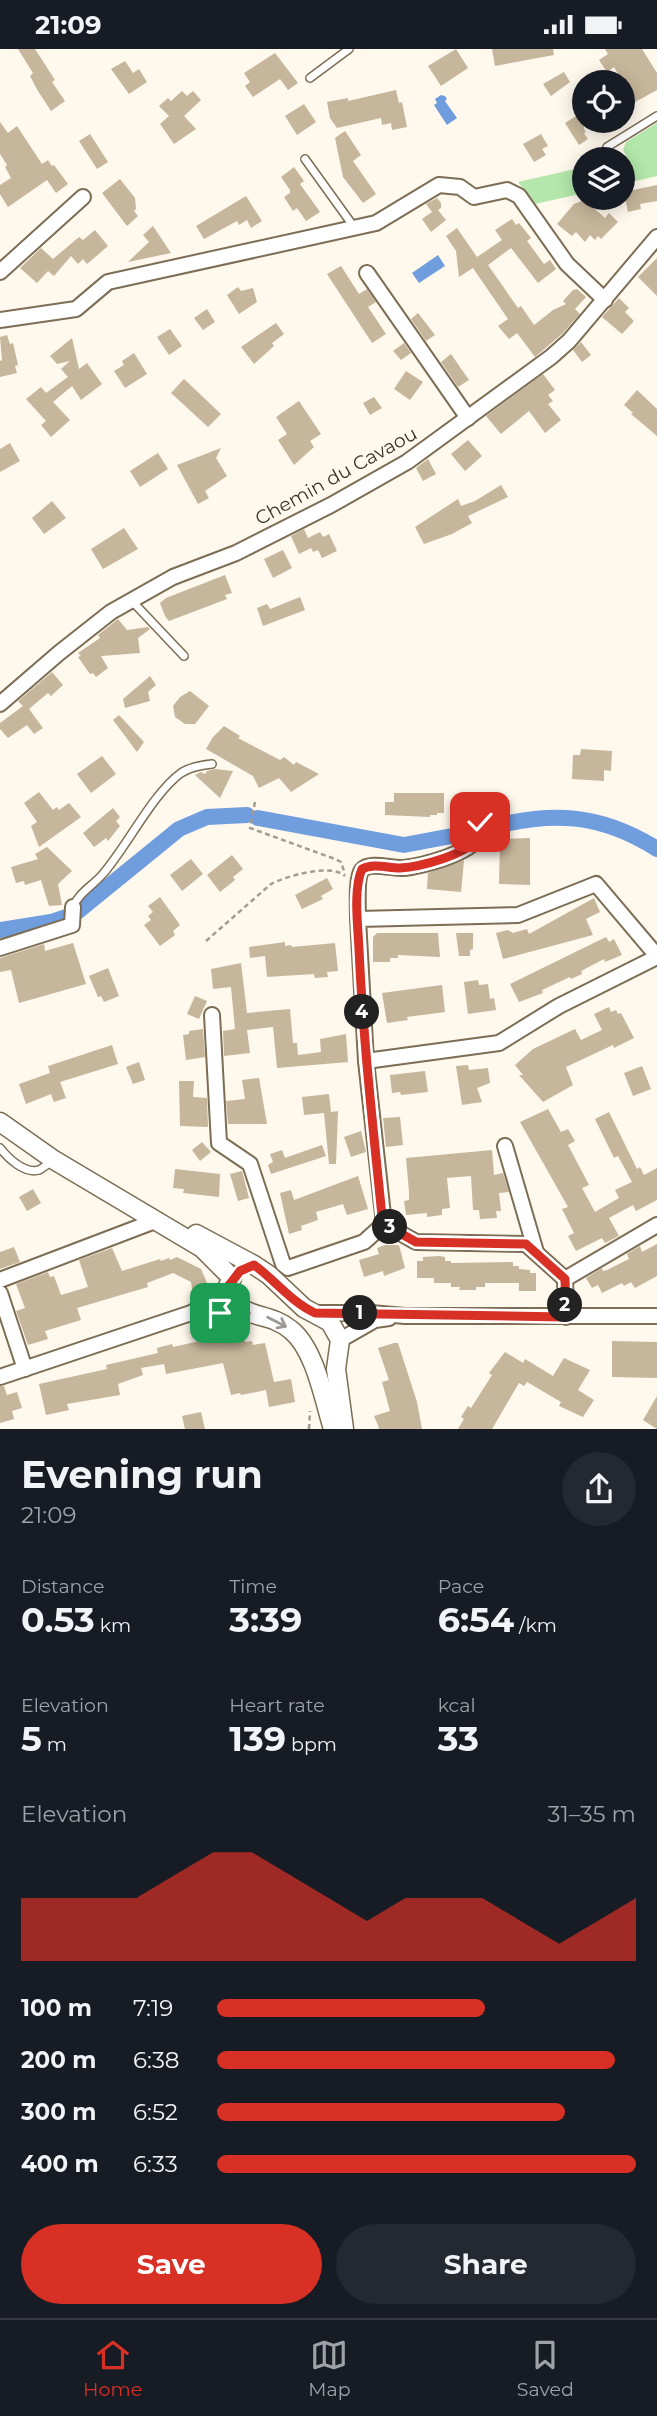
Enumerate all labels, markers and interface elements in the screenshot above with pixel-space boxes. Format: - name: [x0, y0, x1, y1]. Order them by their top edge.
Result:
- text: 21:09: [35, 9, 102, 41]
- map controls: [572, 70, 635, 210]
- button: locate: [572, 70, 635, 133]
- button: layers: [572, 147, 635, 210]
- street label: Chemin du Cavaou: [251, 422, 421, 530]
- pin: [450, 792, 510, 852]
- icon: check: [461, 803, 499, 841]
- pin: 4: [344, 995, 380, 1030]
- text: 4: [355, 1000, 368, 1023]
- pin: 3: [372, 1209, 408, 1245]
- text: 3: [384, 1215, 395, 1238]
- pin: [190, 1283, 250, 1343]
- pin: 2: [548, 1287, 582, 1323]
- text: 2: [559, 1293, 570, 1316]
- icon: arrive: [201, 1294, 239, 1332]
- pin: 1: [342, 1295, 378, 1331]
- text: 1: [356, 1301, 363, 1324]
- one-way arrow: [266, 1316, 287, 1330]
- text: Evening run: [21, 1451, 263, 1498]
- button: share: [562, 1452, 636, 1526]
- text: 21:09: [21, 1501, 76, 1529]
- text: Distance: [21, 1575, 104, 1598]
- text: Time: [229, 1575, 277, 1598]
- text: Pace: [438, 1575, 484, 1598]
- text: 0.53: [21, 1598, 95, 1641]
- text: 3:39: [229, 1598, 302, 1641]
- text: 6:54: [438, 1598, 514, 1641]
- text: km: [95, 1614, 131, 1637]
- text: /km: [514, 1614, 557, 1637]
- text: Elevation: [21, 1694, 109, 1717]
- text: Heart rate: [229, 1694, 325, 1717]
- text: kcal: [438, 1694, 476, 1717]
- text: 5: [21, 1717, 42, 1760]
- text: 139: [229, 1717, 286, 1760]
- text: 33: [438, 1717, 479, 1760]
- text: m: [42, 1733, 67, 1756]
- text: bpm: [286, 1733, 337, 1756]
- text: Elevation: [21, 1800, 127, 1828]
- text: 31–35 m: [547, 1800, 636, 1828]
- text: 100 m: [21, 1994, 92, 2022]
- text: 7:19: [133, 1994, 173, 2022]
- text: 200 m: [21, 2046, 96, 2074]
- text: 6:38: [133, 2046, 180, 2074]
- text: 300 m: [21, 2098, 97, 2126]
- text: 6:52: [133, 2098, 178, 2126]
- text: 400 m: [21, 2150, 99, 2178]
- text: 6:33: [133, 2150, 178, 2178]
- button: Save: [21, 2224, 322, 2304]
- button: Share: [336, 2224, 636, 2304]
- tab: Home: [83, 2336, 142, 2401]
- tab: Map: [308, 2336, 351, 2401]
- tab: Saved: [517, 2336, 574, 2401]

